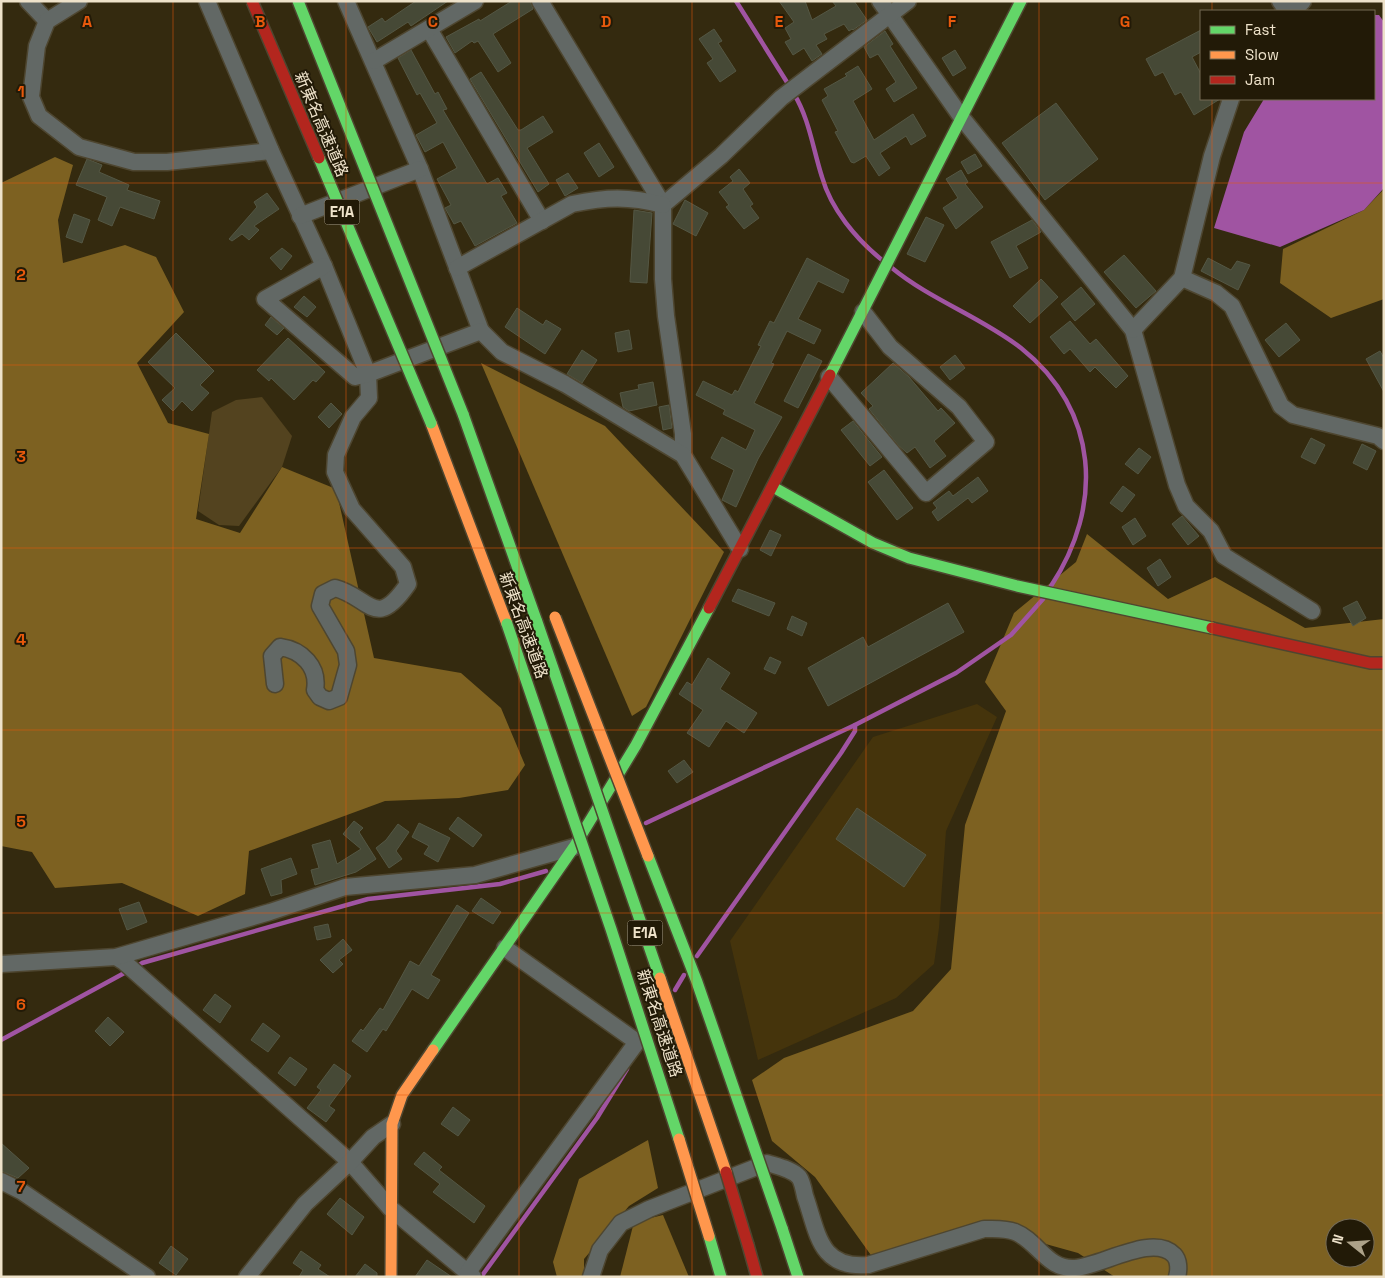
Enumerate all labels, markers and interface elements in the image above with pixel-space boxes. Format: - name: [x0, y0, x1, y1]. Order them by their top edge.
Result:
- legend: [1200, 10, 1375, 100]
- text: A: [82, 11, 92, 32]
- text: B: [255, 11, 265, 32]
- text: C: [428, 11, 438, 32]
- text: D: [601, 11, 611, 32]
- text: E: [775, 11, 784, 32]
- text: F: [948, 11, 957, 32]
- text: G: [1120, 11, 1130, 32]
- text: Fast: [1245, 20, 1276, 39]
- text: Slow: [1245, 45, 1279, 64]
- street label: 新東名高速道路: [290, 69, 353, 180]
- text: Jam: [1245, 70, 1275, 89]
- text: 1: [17, 81, 25, 102]
- road number: E1A: [324, 200, 360, 224]
- text: 2: [16, 264, 26, 285]
- text: 3: [16, 446, 26, 467]
- street label: 新東名高速道路: [495, 569, 553, 681]
- text: 4: [16, 629, 26, 650]
- text: 5: [16, 811, 26, 832]
- road number: E1A: [628, 920, 662, 946]
- street label: 新東名高速道路: [632, 967, 687, 1080]
- text: 6: [16, 994, 26, 1015]
- text: 7: [17, 1176, 26, 1197]
- north arrow: [1325, 1218, 1375, 1268]
- text: N: [1328, 1232, 1348, 1246]

